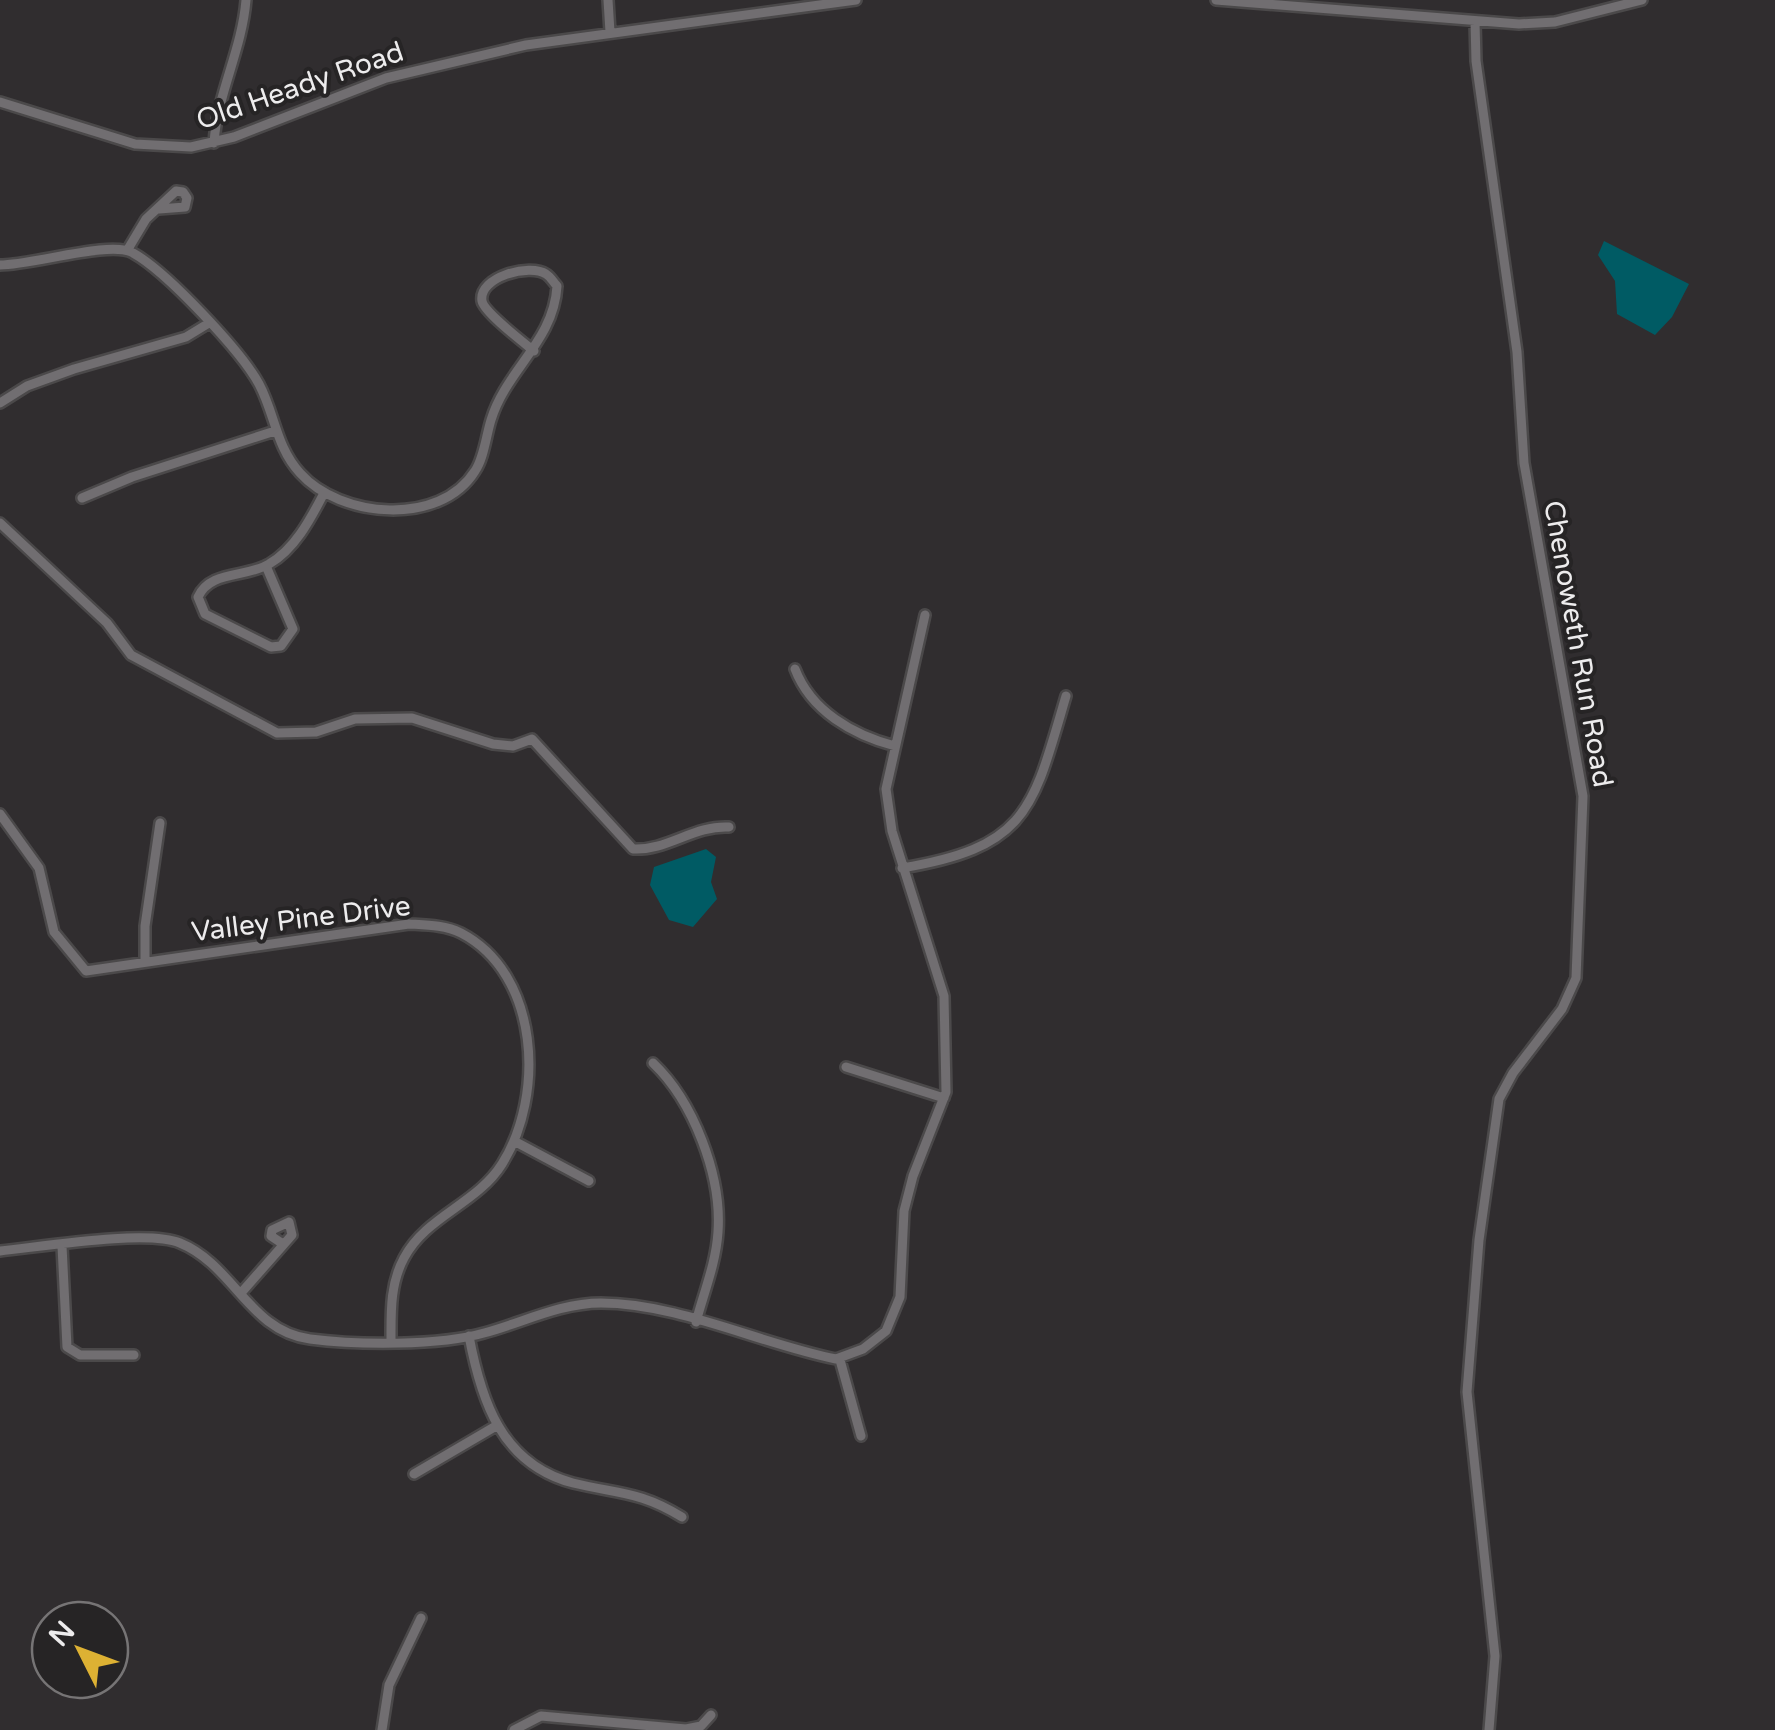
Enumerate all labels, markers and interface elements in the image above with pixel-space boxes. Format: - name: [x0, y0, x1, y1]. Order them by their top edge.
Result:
- street label: Old Heady Road: [192, 35, 408, 137]
- street label: Chenoweth Run Road: [1536, 498, 1620, 790]
- street label: Valley Pine Drive: [190, 889, 412, 949]
- north arrow: [30, 1600, 130, 1700]
- text: N: [42, 1614, 82, 1654]

